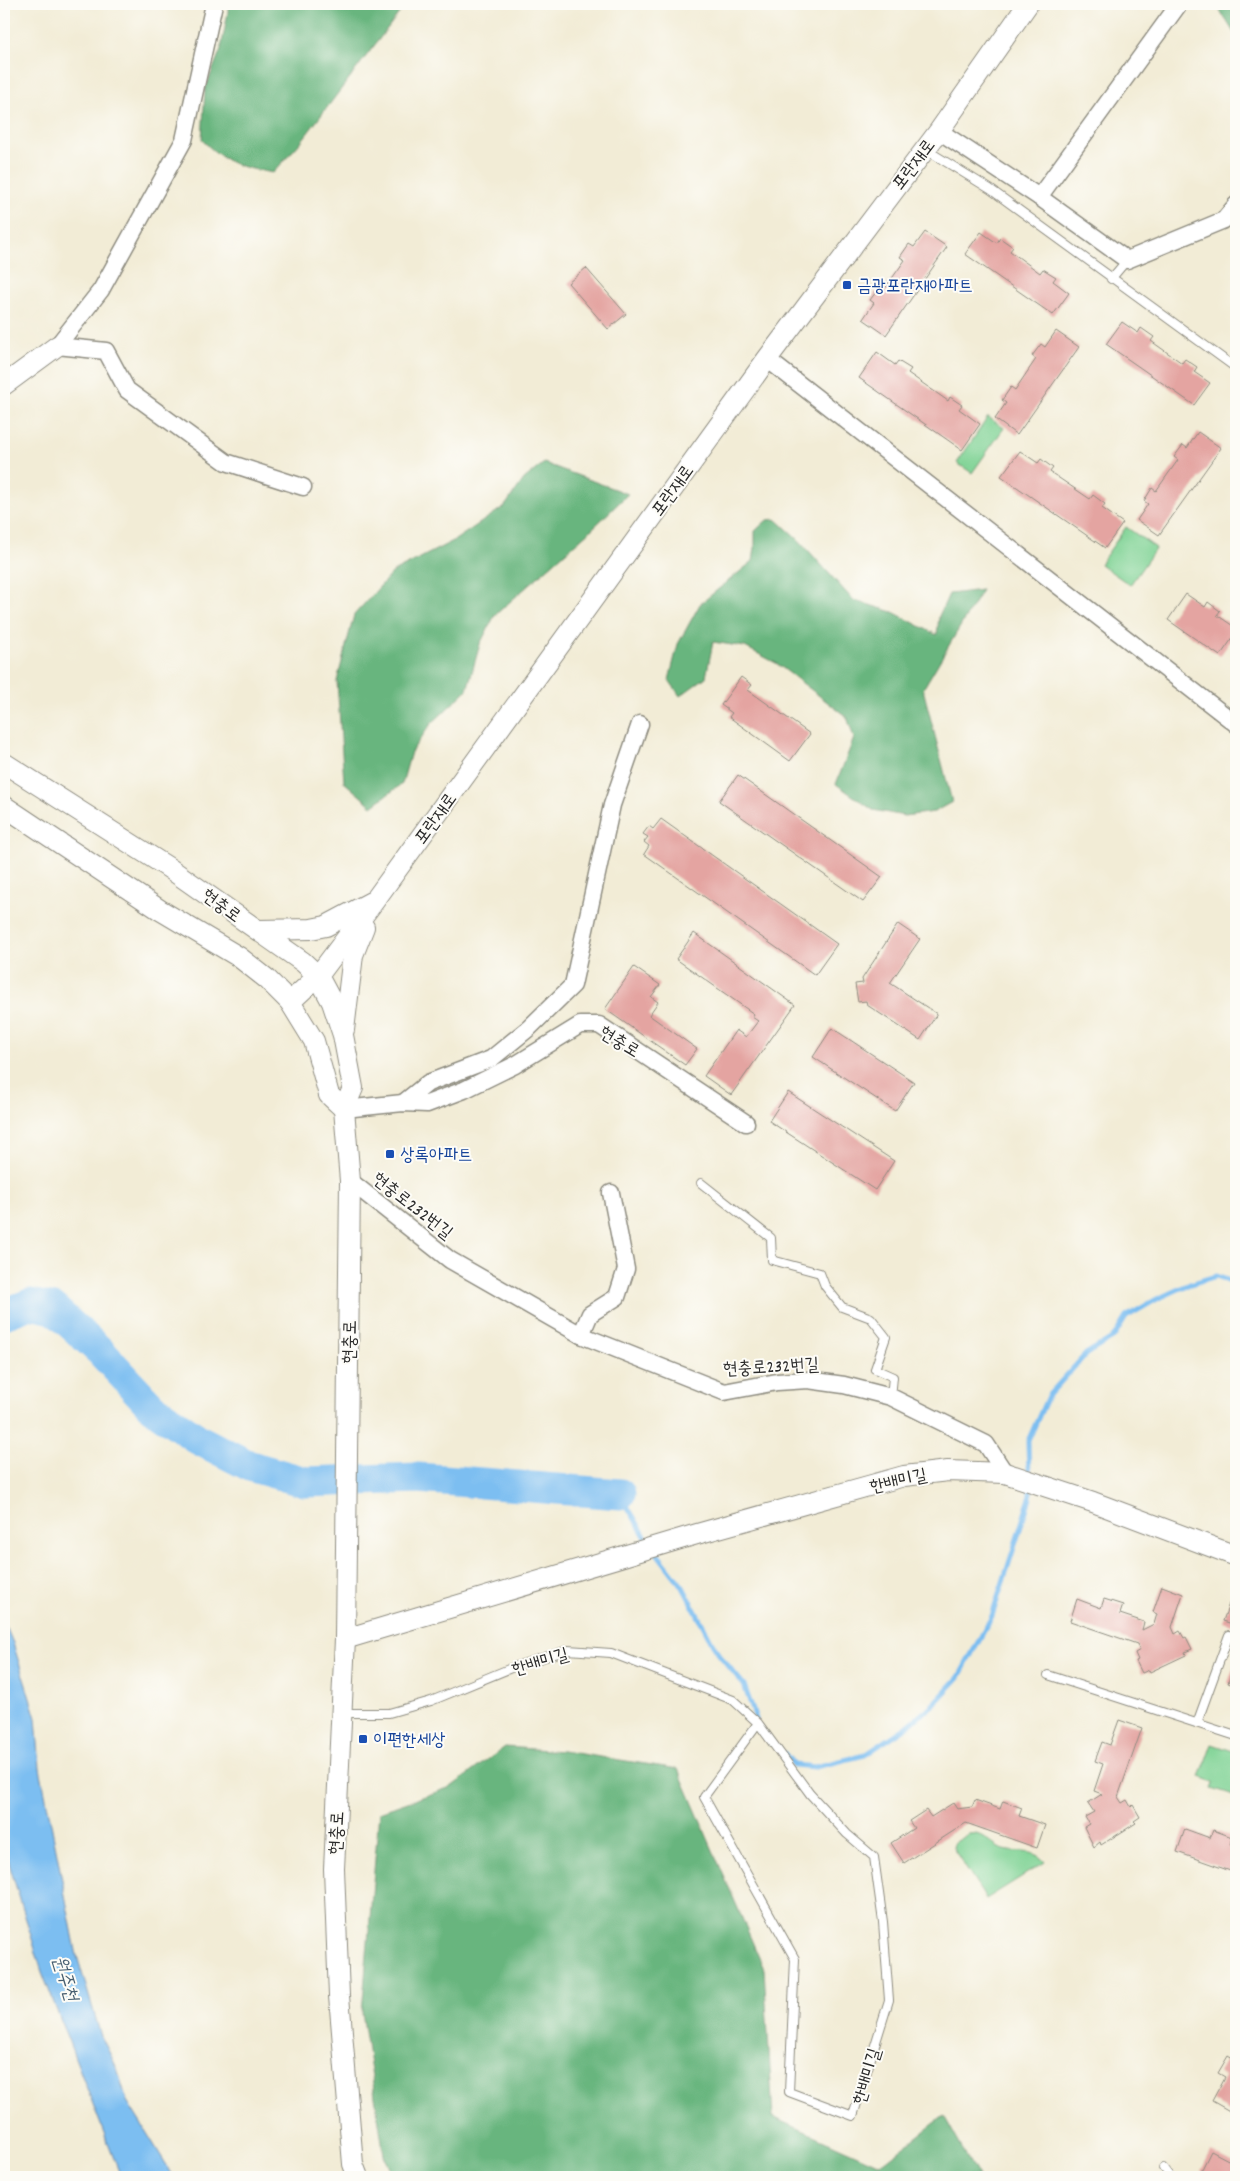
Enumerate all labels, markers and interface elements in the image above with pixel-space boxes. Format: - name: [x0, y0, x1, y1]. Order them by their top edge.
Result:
- street label: 포란재로: [888, 135, 942, 196]
- place label: 금광포란재아파트: [857, 275, 973, 300]
- marker: 금광포란재아파트: [841, 279, 853, 291]
- street label: 포란재로: [647, 461, 701, 522]
- street label: 포란재로: [410, 789, 464, 850]
- street label: 현충로: [196, 884, 245, 930]
- street label: 현충로: [594, 1021, 644, 1065]
- place label: 상록아파트: [400, 1144, 472, 1169]
- marker: 상록아파트: [384, 1148, 396, 1160]
- street label: 현충로232번길: [366, 1168, 457, 1247]
- street label: 현충로: [339, 1320, 364, 1364]
- street label: 현충로232번길: [722, 1353, 820, 1383]
- street label: 한배미길: [868, 1464, 930, 1501]
- street label: 한배미길: [509, 1643, 572, 1683]
- place label: 이편한세상: [373, 1729, 446, 1754]
- marker: 이편한세상: [357, 1733, 369, 1745]
- street label: 현충로: [325, 1811, 352, 1855]
- water label: 원주천: [44, 1953, 84, 2007]
- street label: 한배미길: [848, 2045, 889, 2108]

